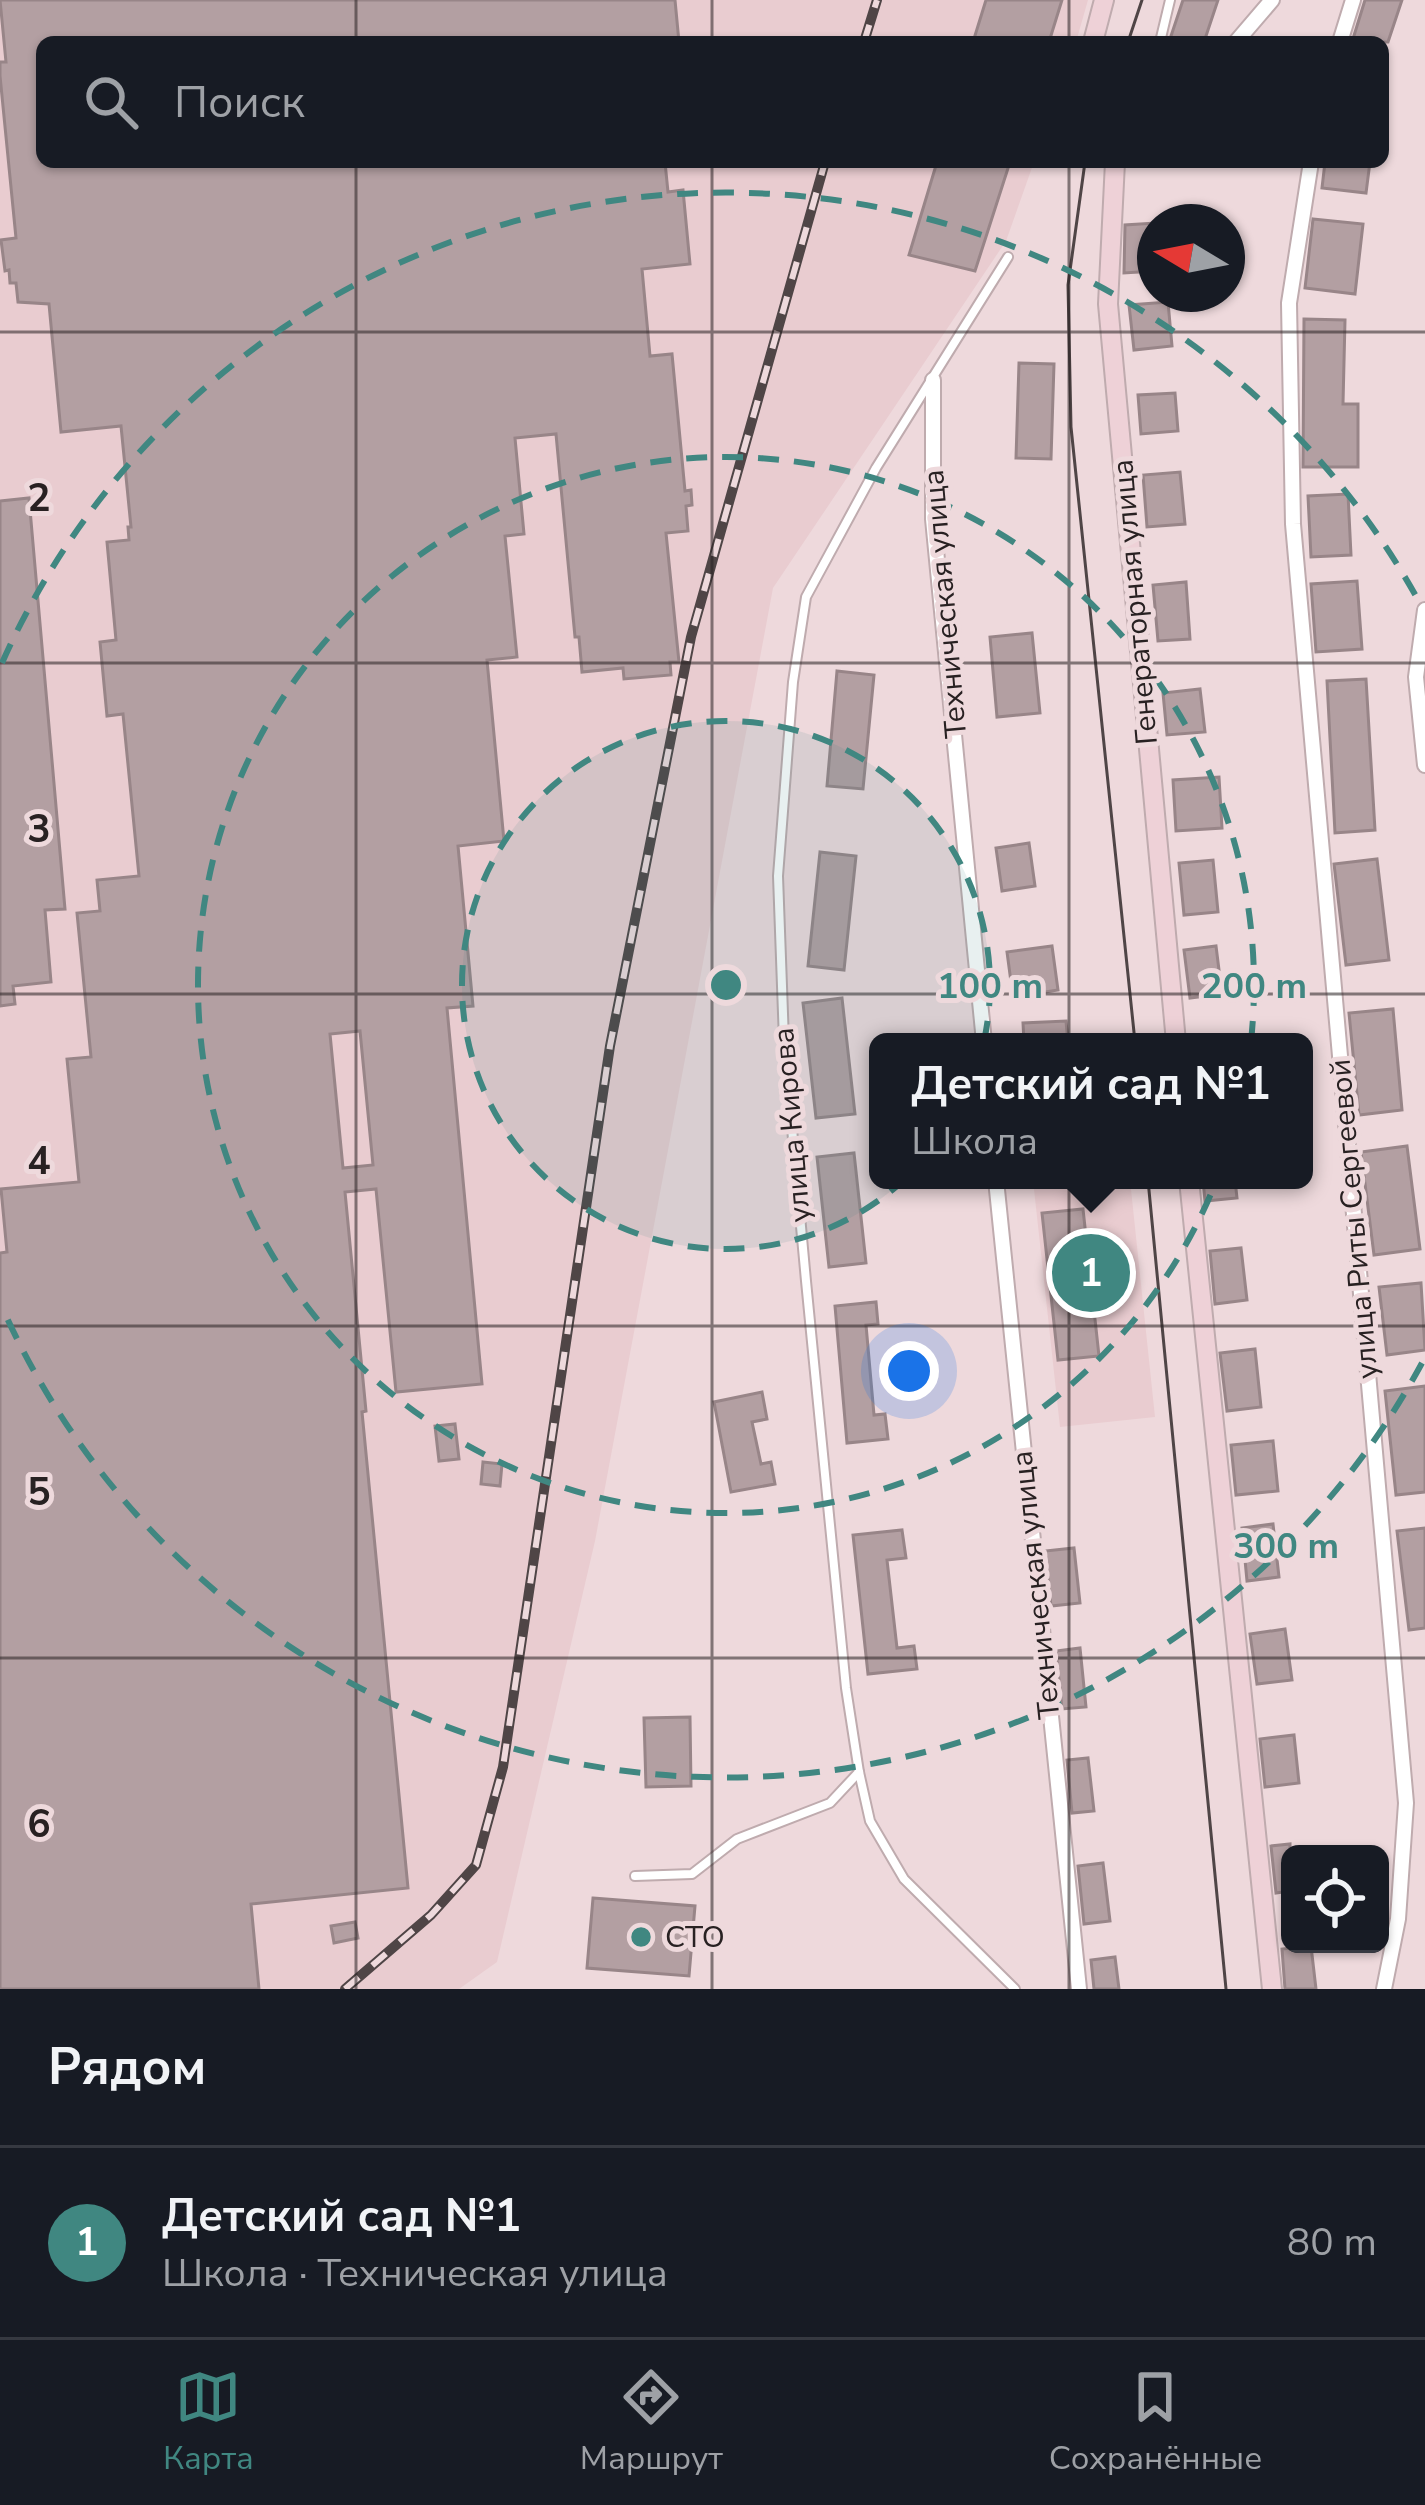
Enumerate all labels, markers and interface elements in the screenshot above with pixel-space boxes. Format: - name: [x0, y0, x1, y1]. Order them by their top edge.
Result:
- search box: [36, 36, 1389, 168]
- icon: search: [78, 69, 144, 135]
- text: Поиск: [174, 72, 305, 133]
- north arrow: [1137, 204, 1245, 312]
- street label: Генераторная улица: [1102, 458, 1168, 746]
- street label: Техническая улица: [913, 468, 977, 740]
- text: 2: [27, 472, 51, 525]
- text: 3: [27, 803, 51, 856]
- text: 100 m: [937, 962, 1043, 1011]
- text: 200 m: [1201, 962, 1307, 1011]
- centre of rings: [705, 964, 747, 1006]
- street label: улица Кирова: [763, 1026, 821, 1224]
- popup: [869, 1033, 1313, 1189]
- text: Детский сад №1: [911, 1054, 1271, 1115]
- street label: улица Риты Сергеевой: [1320, 1057, 1388, 1381]
- text: Школа: [911, 1115, 1038, 1168]
- text: 4: [27, 1135, 51, 1188]
- pin: 1: [1052, 1228, 1130, 1318]
- your location: [879, 1341, 939, 1401]
- street label: Техническая улица: [1002, 1449, 1070, 1721]
- text: 5: [27, 1466, 51, 1519]
- text: 300 m: [1233, 1522, 1339, 1571]
- text: 6: [27, 1798, 51, 1851]
- map controls: [1281, 1845, 1389, 1953]
- button: locate: [1281, 1845, 1389, 1953]
- place label: СТО: [665, 1917, 725, 1958]
- marker: СТО: [628, 1924, 654, 1950]
- text: Рядом: [48, 2032, 206, 2102]
- text: Детский сад №1: [162, 2186, 521, 2247]
- text: 1: [75, 2216, 99, 2269]
- text: 80 m: [1287, 2216, 1377, 2269]
- text: Школа · Техническая улица: [162, 2247, 668, 2300]
- tab: Карта: [163, 2364, 254, 2481]
- tab: Маршрут: [580, 2364, 723, 2481]
- tab: Сохранённые: [1049, 2364, 1262, 2481]

